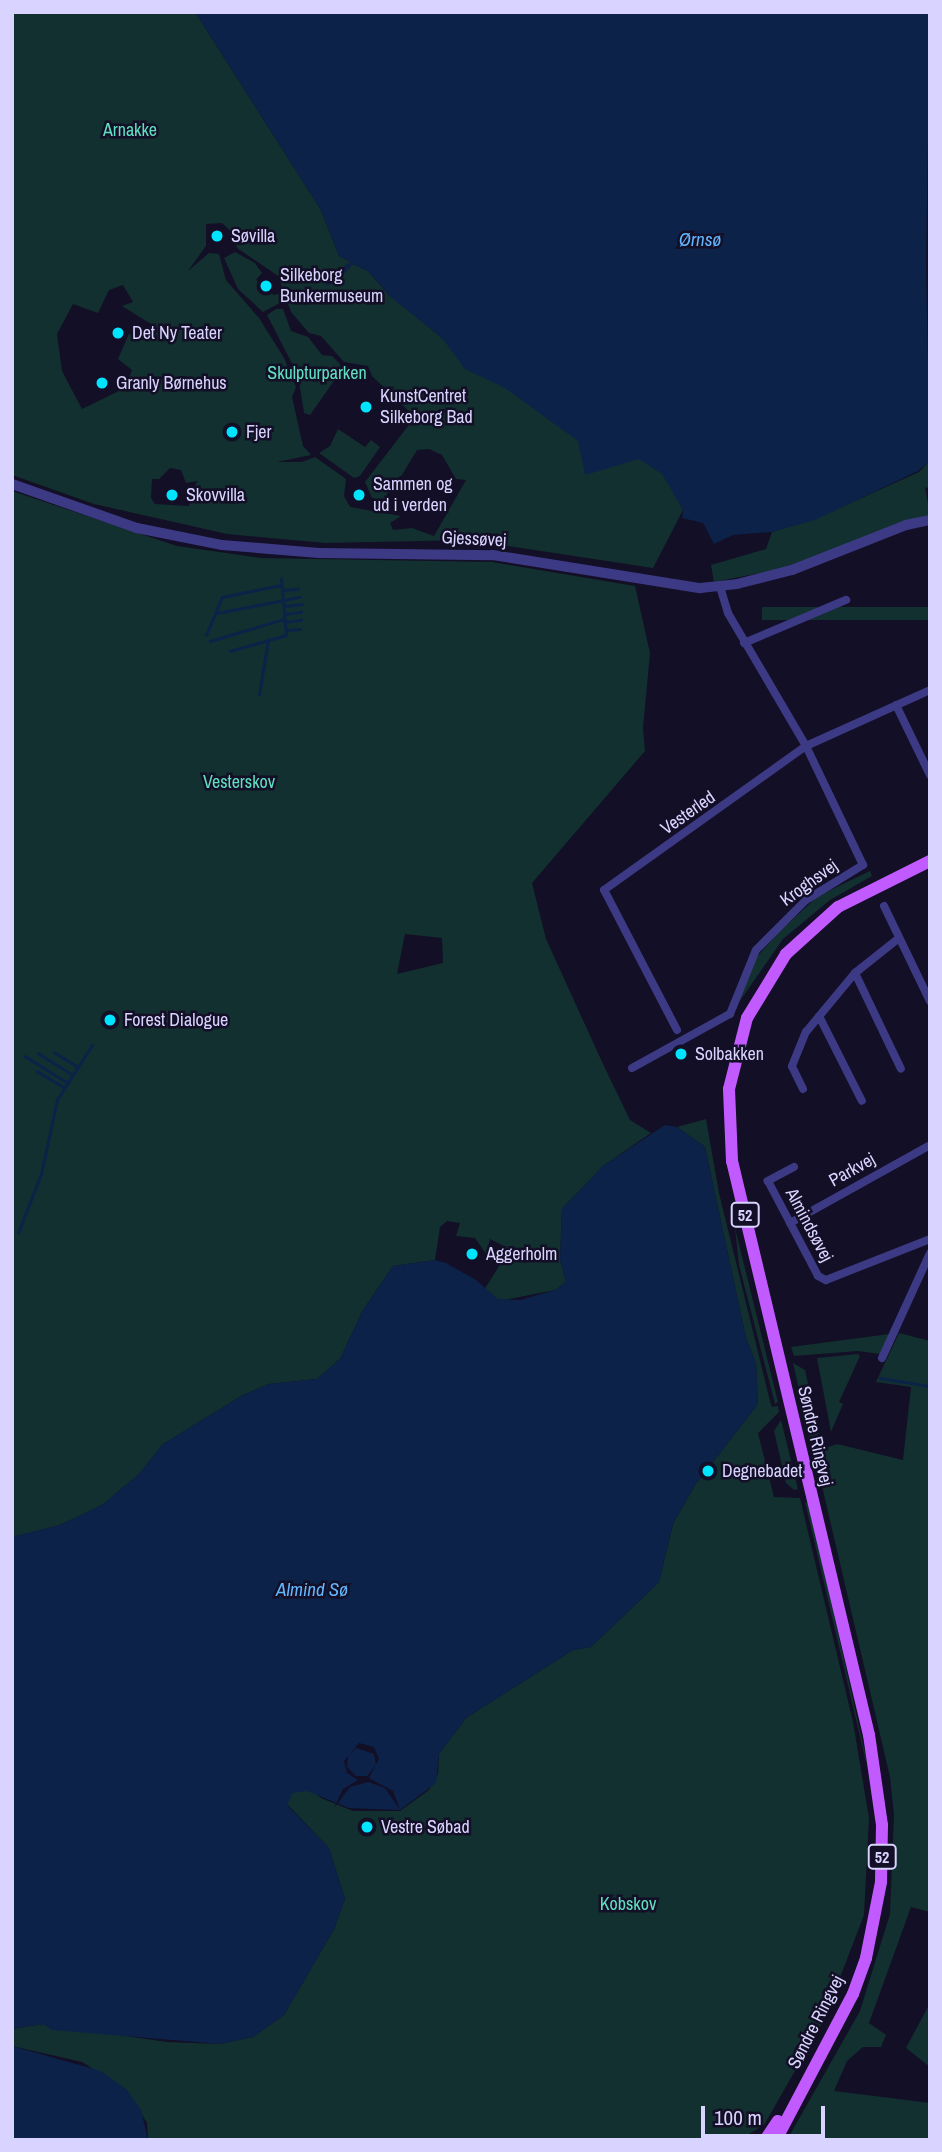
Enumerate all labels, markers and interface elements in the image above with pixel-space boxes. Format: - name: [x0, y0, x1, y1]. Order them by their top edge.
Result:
- park label: Arnakke: [103, 119, 157, 141]
- place label: Søvilla: [231, 225, 275, 247]
- marker: Søvilla: [209, 228, 225, 244]
- water label: Ørnsø: [679, 229, 721, 251]
- place label: Silkeborg Bunkermuseum: [280, 265, 383, 308]
- marker: Silkeborg Bunkermuseum: [258, 278, 274, 294]
- place label: Det Ny Teater: [132, 322, 222, 344]
- marker: Det Ny Teater: [110, 325, 126, 341]
- park label: Skulpturparken: [267, 362, 367, 384]
- place label: Granly Børnehus: [116, 372, 227, 394]
- marker: Granly Børnehus: [94, 375, 110, 391]
- place label: KunstCentret Silkeborg Bad: [380, 386, 473, 428]
- marker: KunstCentret Silkeborg Bad: [358, 399, 374, 415]
- place label: Fjer: [246, 421, 271, 443]
- marker: Fjer: [224, 424, 240, 440]
- place label: Sammen og ud i verden: [373, 474, 453, 516]
- place label: Skovvilla: [186, 484, 245, 506]
- marker: Skovvilla: [164, 487, 180, 503]
- marker: Sammen og ud i verden: [351, 487, 367, 503]
- street label: Gjessøvej: [441, 527, 507, 551]
- park label: Vesterskov: [203, 771, 275, 793]
- street label: Vesterled: [657, 787, 719, 839]
- street label: Kroghsvej: [776, 855, 842, 911]
- place label: Forest Dialogue: [124, 1009, 228, 1031]
- marker: Forest Dialogue: [102, 1012, 118, 1028]
- place label: Solbakken: [695, 1043, 764, 1065]
- marker: Solbakken: [673, 1046, 689, 1062]
- street label: Parkvej: [825, 1149, 879, 1191]
- street label: Almindsøvej: [781, 1184, 837, 1266]
- road number: 52: [729, 1203, 761, 1228]
- place label: Aggerholm: [486, 1243, 557, 1265]
- marker: Aggerholm: [464, 1246, 480, 1262]
- street label: Søndre Ringvej: [793, 1384, 837, 1488]
- place label: Degnebadet: [722, 1460, 802, 1482]
- marker: Degnebadet: [700, 1463, 716, 1479]
- water label: Almind Sø: [276, 1579, 348, 1601]
- place label: Vestre Søbad: [381, 1816, 470, 1838]
- marker: Vestre Søbad: [359, 1819, 375, 1835]
- road number: 52: [866, 1844, 898, 1870]
- park label: Kobskov: [600, 1893, 656, 1915]
- street label: Søndre Ringvej: [783, 1972, 849, 2072]
- scale bar: [704, 2092, 828, 2136]
- text: 100 m: [714, 2103, 762, 2132]

